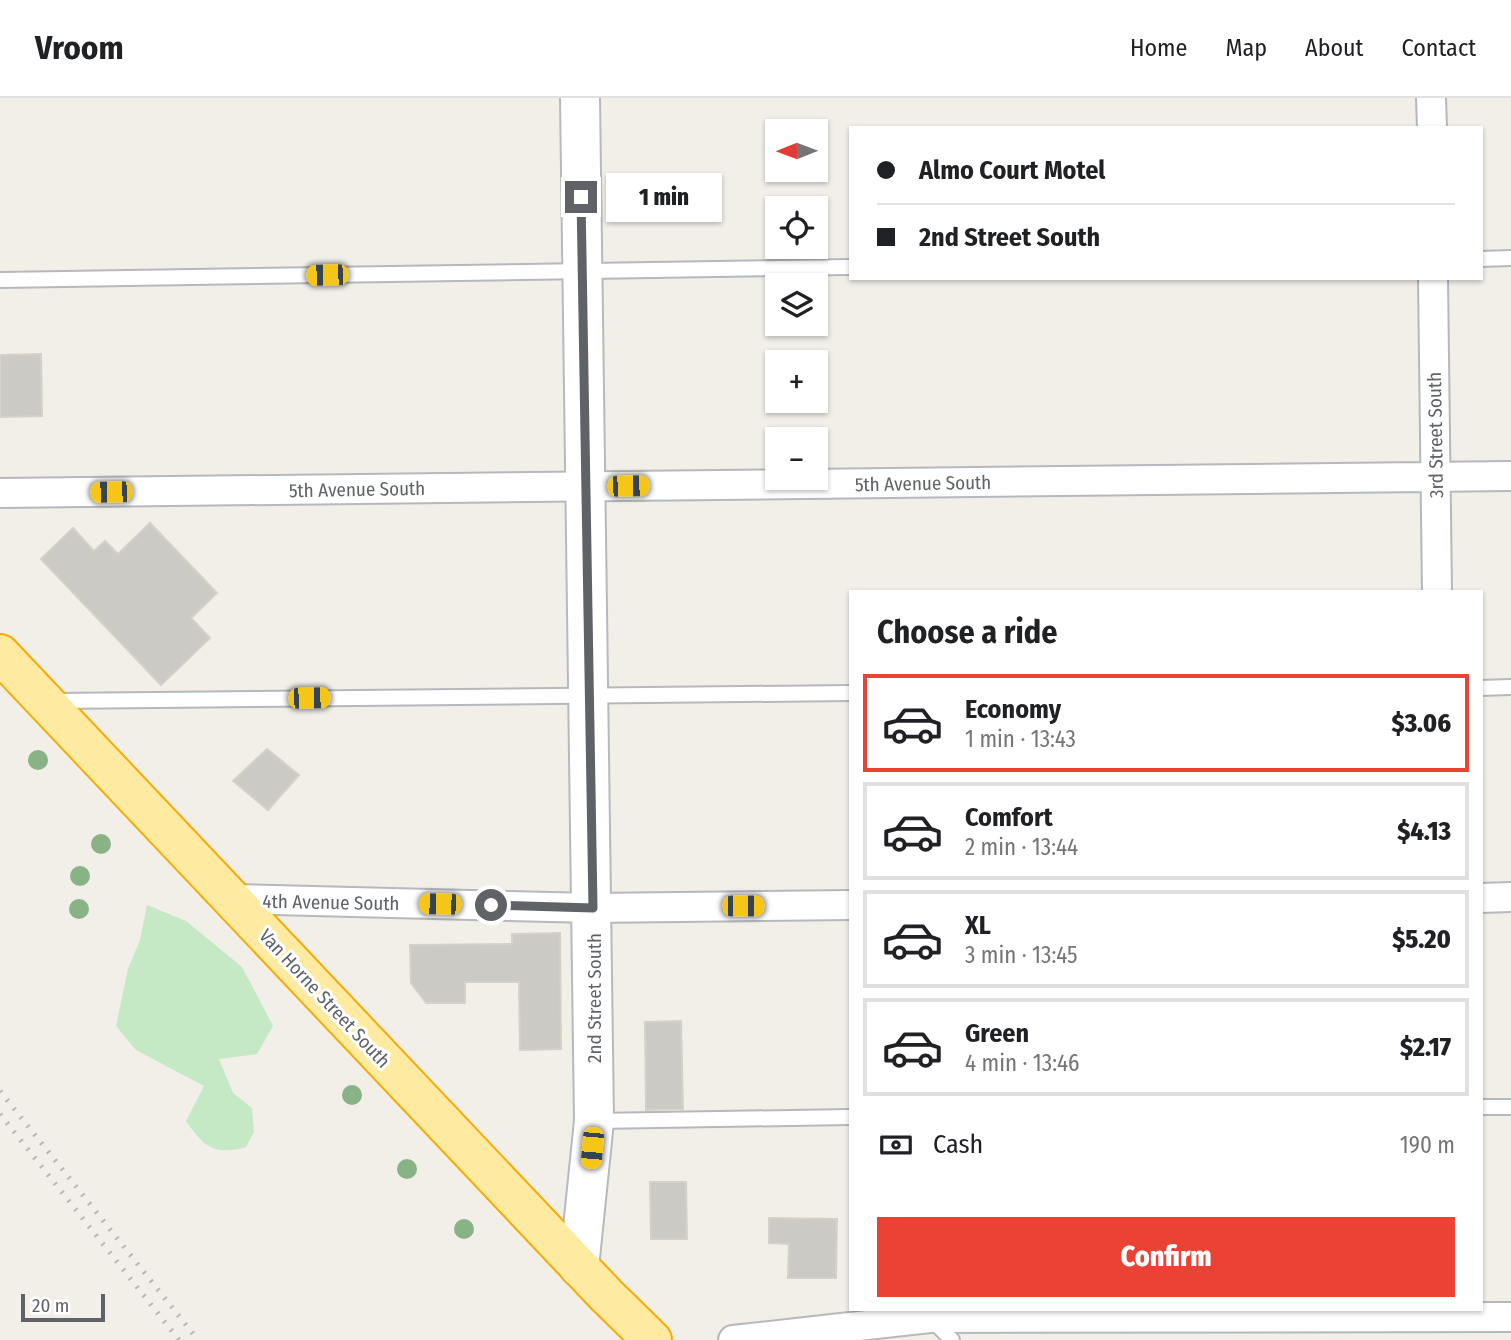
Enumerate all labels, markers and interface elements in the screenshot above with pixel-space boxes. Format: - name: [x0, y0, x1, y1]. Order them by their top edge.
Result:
- text: Vroom: [35, 28, 124, 68]
- text: Home: [1130, 34, 1187, 62]
- text: Map: [1225, 34, 1267, 62]
- text: About: [1305, 34, 1363, 62]
- text: Contact: [1401, 34, 1476, 62]
- north arrow: [765, 119, 828, 182]
- map controls: [765, 119, 828, 490]
- text: Almo Court Motel: [919, 155, 1105, 186]
- callout: 1 min: [606, 172, 721, 222]
- route end: [565, 181, 597, 213]
- text: 1 min: [639, 183, 689, 211]
- button: locate: [765, 196, 828, 259]
- text: 2nd Street South: [919, 222, 1100, 253]
- car: [306, 264, 349, 286]
- button: layers: [765, 273, 828, 336]
- button: +: [765, 350, 828, 413]
- street label: 3rd Street South: [1423, 372, 1448, 498]
- button: −: [765, 427, 828, 490]
- street label: 5th Avenue South: [855, 471, 991, 496]
- car: [607, 475, 650, 497]
- street label: 5th Avenue South: [289, 477, 425, 502]
- car: [90, 481, 133, 503]
- text: Choose a ride: [877, 613, 1058, 651]
- car: [288, 687, 331, 709]
- icon: car: [881, 692, 944, 755]
- text: Economy: [965, 694, 1061, 725]
- text: $3.06: [1392, 708, 1451, 739]
- text: 1 min · 13:43: [965, 725, 1076, 753]
- icon: car: [881, 800, 944, 863]
- text: Comfort: [965, 802, 1053, 833]
- text: $4.13: [1397, 816, 1451, 847]
- text: 2 min · 13:44: [965, 833, 1078, 861]
- route start: [475, 889, 507, 921]
- street label: 4th Avenue South: [262, 890, 400, 915]
- car: [419, 893, 462, 915]
- car: [723, 896, 765, 917]
- icon: car: [881, 908, 944, 971]
- text: XL: [965, 910, 991, 941]
- street label: Van Horne Street South: [254, 924, 395, 1073]
- text: $5.20: [1392, 924, 1451, 955]
- street label: 2nd Street South: [583, 933, 606, 1063]
- text: 3 min · 13:45: [965, 941, 1078, 969]
- icon: car: [881, 1016, 944, 1079]
- text: Green: [965, 1018, 1029, 1049]
- text: $2.17: [1400, 1032, 1451, 1063]
- text: 4 min · 13:46: [965, 1049, 1079, 1077]
- car: [580, 1126, 605, 1170]
- icon: cash: [877, 1126, 915, 1164]
- text: Cash: [933, 1129, 983, 1160]
- text: 190 m: [1400, 1131, 1455, 1159]
- button: Confirm: [877, 1217, 1455, 1297]
- scale bar: [21, 1291, 105, 1323]
- text: 20 m: [32, 1294, 69, 1317]

